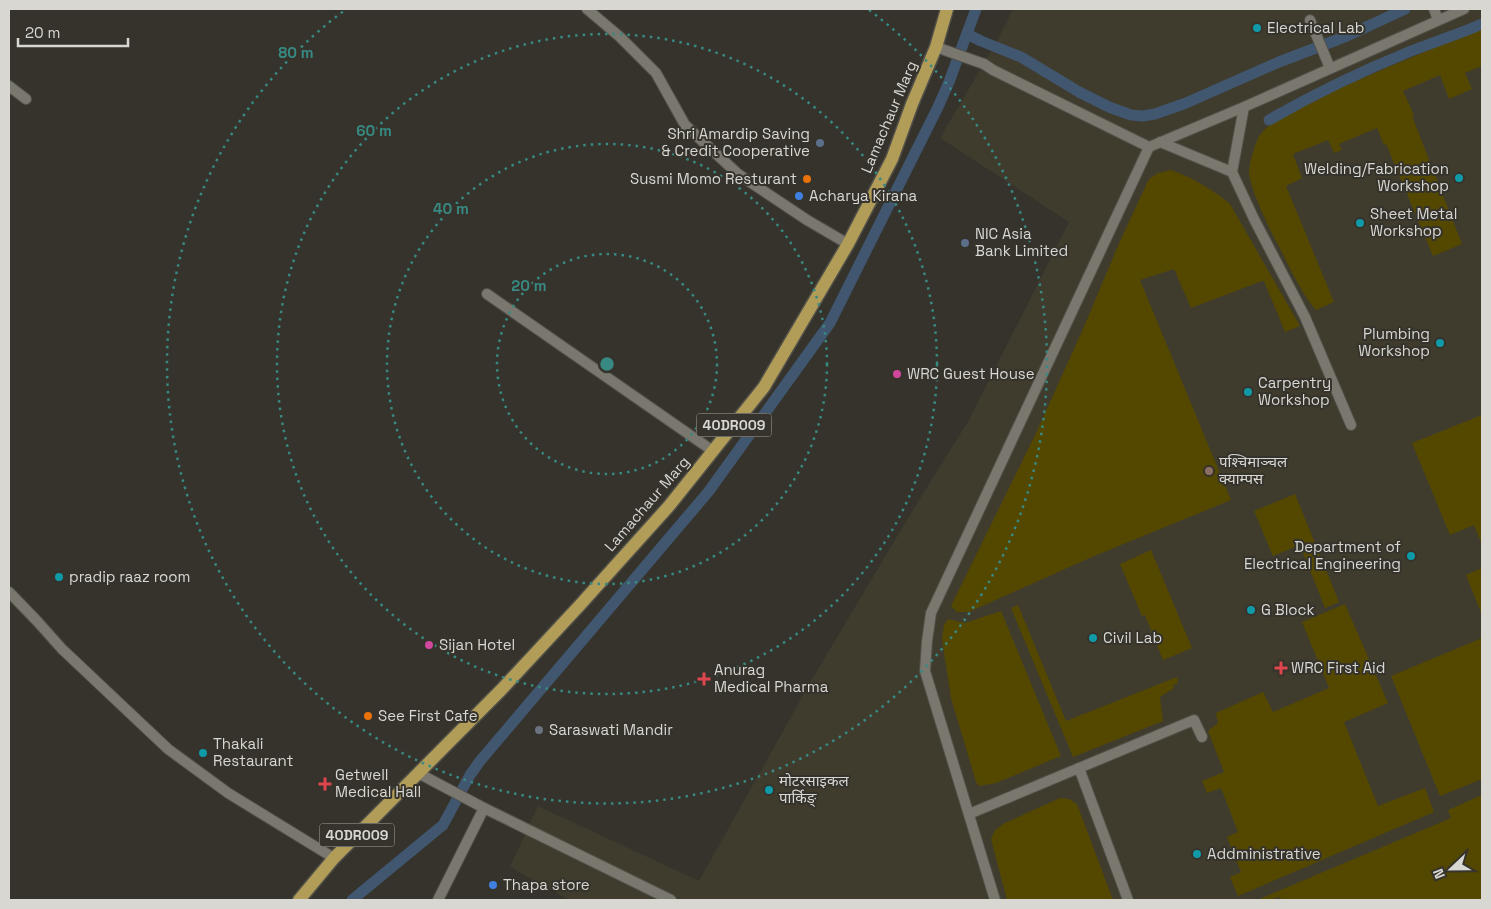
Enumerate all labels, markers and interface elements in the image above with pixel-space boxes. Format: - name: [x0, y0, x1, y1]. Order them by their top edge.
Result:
- scale bar: [18, 15, 128, 47]
- place label: Electrical Lab: [1267, 18, 1365, 37]
- marker: Electrical Lab: [1251, 22, 1263, 34]
- text: 20 m: [25, 23, 60, 42]
- text: 80 m: [278, 43, 314, 62]
- street label: Lamachaur Marg: [856, 58, 921, 176]
- text: 60 m: [356, 121, 392, 140]
- place label: Shri Amardip Saving & Credit Cooperative: [662, 124, 810, 160]
- marker: Shri Amardip Saving & Credit Cooperative: [814, 137, 826, 149]
- place label: Welding/Fabrication Workshop: [1304, 159, 1449, 195]
- place label: Susmi Momo Resturant: [630, 169, 797, 188]
- marker: Welding/Fabrication Workshop: [1453, 172, 1465, 184]
- marker: Susmi Momo Resturant: [801, 173, 813, 185]
- place label: Acharya Kirana: [809, 186, 918, 205]
- marker: Acharya Kirana: [793, 190, 805, 202]
- text: 40 m: [433, 199, 469, 218]
- place label: Sheet Metal Workshop: [1370, 204, 1457, 240]
- marker: Sheet Metal Workshop: [1354, 217, 1366, 229]
- place label: NIC Asia Bank Limited: [975, 224, 1068, 260]
- marker: NIC Asia Bank Limited: [959, 237, 971, 249]
- text: 20 m: [511, 276, 547, 295]
- place label: Plumbing Workshop: [1358, 324, 1430, 360]
- marker: Plumbing Workshop: [1434, 337, 1446, 349]
- centre of rings: [598, 355, 616, 373]
- place label: WRC Guest House: [907, 364, 1035, 383]
- marker: WRC Guest House: [891, 368, 903, 380]
- place label: Carpentry Workshop: [1258, 373, 1331, 409]
- marker: Carpentry Workshop: [1242, 386, 1254, 398]
- road number: 40DR009: [696, 414, 772, 436]
- street label: Lamachaur Marg: [600, 452, 693, 555]
- place label: पश्‍चिमाञ्‍चल क्याम्पस: [1219, 452, 1288, 488]
- marker: पश्‍चिमाञ्‍चल क्याम्पस: [1203, 465, 1215, 477]
- place label: Department of Electrical Engineering: [1244, 537, 1401, 573]
- marker: Department of Electrical Engineering: [1405, 550, 1417, 562]
- place label: pradip raaz room: [69, 567, 190, 586]
- marker: pradip raaz room: [53, 571, 65, 583]
- place label: G Block: [1261, 600, 1315, 619]
- marker: G Block: [1245, 604, 1257, 616]
- place label: Civil Lab: [1103, 628, 1162, 647]
- marker: Civil Lab: [1087, 632, 1099, 644]
- place label: Sijan Hotel: [439, 635, 515, 654]
- marker: Sijan Hotel: [423, 639, 435, 651]
- place label: WRC First Aid: [1291, 658, 1385, 677]
- place label: Anurag Medical Pharma: [714, 660, 829, 696]
- marker: WRC First Aid: [1275, 662, 1287, 674]
- marker: Anurag Medical Pharma: [698, 673, 710, 685]
- place label: See First Cafe: [378, 706, 478, 725]
- marker: See First Cafe: [362, 710, 374, 722]
- place label: Saraswati Mandir: [549, 720, 673, 739]
- marker: Saraswati Mandir: [533, 724, 545, 736]
- place label: Thakali Restaurant: [213, 734, 294, 770]
- marker: Thakali Restaurant: [197, 747, 209, 759]
- place label: Getwell Medical Hall: [335, 765, 421, 801]
- place label: मोटरसाइकल पार्किङ्: [779, 771, 849, 808]
- marker: Getwell Medical Hall: [319, 778, 331, 790]
- marker: मोटरसाइकल पार्किङ्: [763, 784, 775, 796]
- road number: 40DR009: [320, 824, 394, 846]
- place label: Addministrative: [1207, 844, 1321, 863]
- north arrow: [1426, 844, 1476, 894]
- marker: Addministrative: [1191, 848, 1203, 860]
- text: N: [1429, 866, 1449, 882]
- place label: Thapa store: [503, 875, 590, 894]
- marker: Thapa store: [487, 879, 499, 891]

